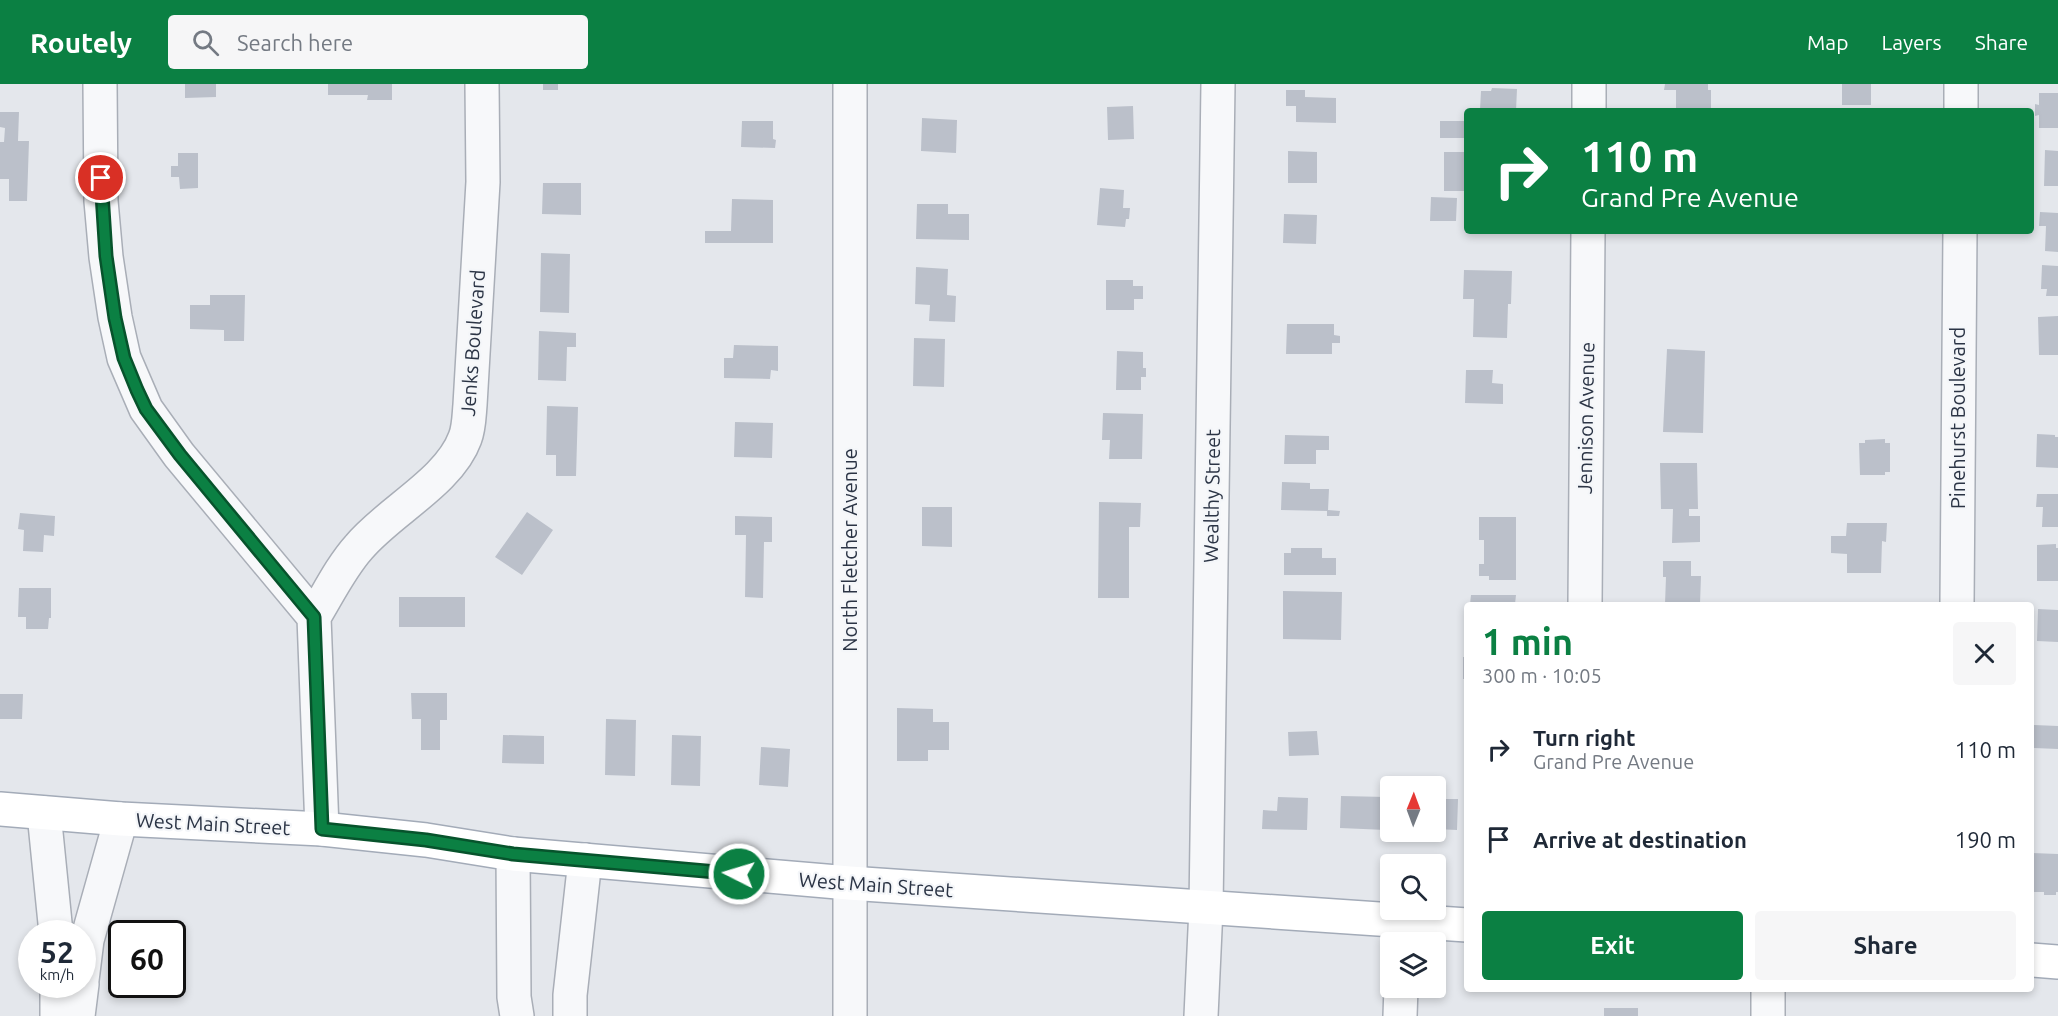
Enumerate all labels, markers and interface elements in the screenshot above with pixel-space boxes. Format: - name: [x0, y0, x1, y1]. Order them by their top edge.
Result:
- search box: [168, 15, 588, 69]
- icon: search: [189, 26, 222, 59]
- text: Routely: [30, 27, 132, 58]
- text: Search here: [237, 30, 353, 55]
- text: Map: [1807, 30, 1848, 54]
- text: Layers: [1881, 30, 1942, 54]
- text: Share: [1975, 30, 2028, 54]
- icon: right: [1482, 132, 1560, 210]
- text: 110 m: [1581, 133, 1698, 180]
- pin: [75, 152, 126, 203]
- icon: arrive: [84, 161, 117, 194]
- text: Grand Pre Avenue: [1581, 182, 1799, 212]
- street label: Jenks Boulevard: [456, 269, 489, 417]
- street label: Pinehurst Boulevard: [1946, 327, 1969, 509]
- street label: Jennison Avenue: [1573, 342, 1598, 494]
- street label: Wealthy Street: [1199, 429, 1224, 563]
- street label: North Fletcher Avenue: [838, 448, 861, 652]
- text: 1 min: [1482, 621, 1573, 662]
- button: close: [1953, 622, 2016, 685]
- text: 300 m · 10:05: [1482, 664, 1602, 687]
- text: Turn right: [1533, 725, 1635, 750]
- icon: right: [1482, 733, 1515, 766]
- text: 110 m: [1955, 737, 2016, 762]
- text: Grand Pre Avenue: [1533, 750, 1694, 773]
- north arrow: [1380, 776, 1446, 842]
- map controls: [1380, 776, 1446, 998]
- street label: West Main Street: [135, 808, 291, 839]
- icon: arrive: [1482, 823, 1515, 856]
- text: Arrive at destination: [1533, 827, 1747, 852]
- text: 190 m: [1955, 827, 2016, 852]
- position arrow: [707, 842, 771, 906]
- button: search: [1380, 854, 1446, 920]
- street label: West Main Street: [798, 868, 954, 901]
- button: Exit: [1482, 911, 1743, 980]
- button: Share: [1755, 911, 2016, 980]
- speed limit sign: 60: [108, 920, 186, 998]
- button: layers: [1380, 932, 1446, 998]
- text: 52: [40, 935, 74, 969]
- text: km/h: [40, 966, 74, 983]

